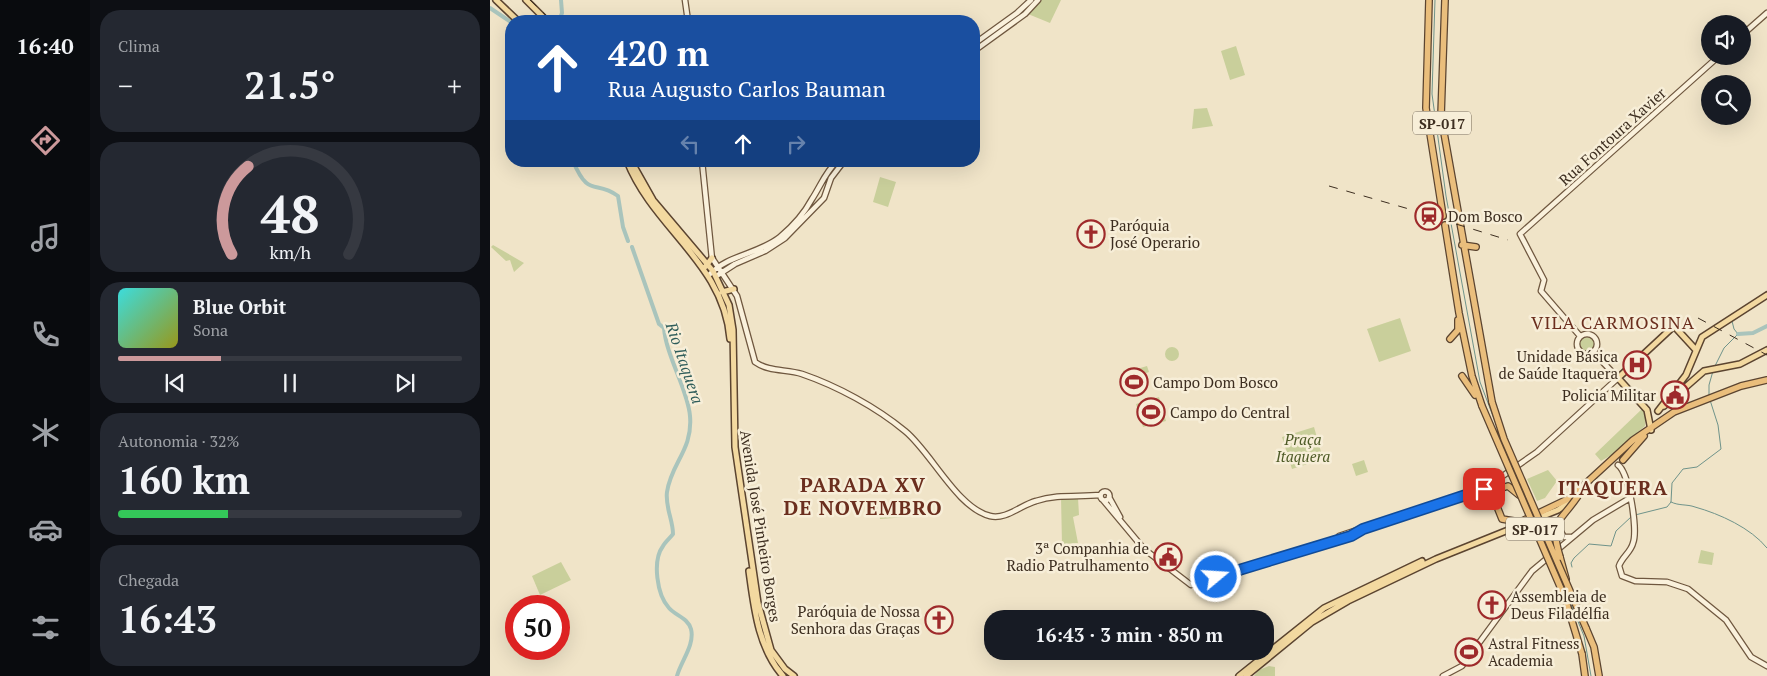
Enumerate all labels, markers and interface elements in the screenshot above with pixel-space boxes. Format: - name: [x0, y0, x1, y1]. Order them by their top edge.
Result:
- map controls: [1701, 15, 1751, 125]
- button: sound: [1701, 15, 1751, 65]
- text: 420 m: [608, 30, 709, 76]
- text: 16:40: [16, 31, 74, 60]
- text: Clima: [118, 35, 160, 57]
- icon: ahead: [525, 35, 590, 100]
- text: 21.5°: [244, 60, 336, 110]
- text: −: [118, 67, 133, 104]
- text: +: [447, 67, 462, 104]
- text: Rua Augusto Carlos Bauman: [608, 74, 886, 103]
- button: search: [1701, 75, 1751, 125]
- street label: Rua Fontoura Xavier: [1554, 82, 1670, 189]
- road number: SP-017: [1413, 112, 1471, 134]
- icon: directions: [28, 123, 63, 158]
- icon: left: [676, 130, 704, 158]
- icon: ahead: [729, 130, 757, 158]
- icon: right: [782, 130, 810, 158]
- text: 48: [261, 179, 319, 248]
- station icon: Dom Bosco: [1414, 201, 1444, 231]
- place label: Dom Bosco: [1448, 206, 1523, 226]
- place label: Paróquia José Operario: [1110, 215, 1200, 252]
- church icon: Paróquia José Operario: [1076, 219, 1106, 249]
- icon: music: [28, 220, 63, 255]
- text: km/h: [269, 240, 311, 264]
- text: Blue Orbit: [193, 294, 286, 319]
- district label: VILA CARMOSINA: [1531, 310, 1695, 334]
- icon: phone: [28, 317, 63, 352]
- water label: Rio Itaquera: [660, 318, 709, 407]
- text: Sona: [193, 319, 228, 341]
- place label: Unidade Básica de Saúde Itaquera: [1499, 346, 1618, 383]
- hospital icon: Unidade Básica de Saúde Itaquera: [1622, 350, 1652, 380]
- sports icon: Campo Dom Bosco: [1119, 367, 1149, 397]
- icon: previous: [161, 369, 189, 397]
- icon: pause: [276, 369, 304, 397]
- icon: next: [391, 369, 419, 397]
- place label: Campo Dom Bosco: [1153, 372, 1278, 392]
- public building icon: Policia Militar: [1660, 380, 1690, 410]
- place label: Policia Militar: [1562, 385, 1656, 405]
- sports icon: Campo do Central: [1136, 397, 1166, 427]
- place label: Campo do Central: [1170, 402, 1290, 422]
- icon: climate: [28, 415, 63, 450]
- street label: Avenida José Pinheiro Borges: [736, 428, 786, 624]
- park label: Praça Itaquera: [1275, 429, 1330, 466]
- text: Autonomia · 32%: [118, 430, 240, 452]
- text: 160 km: [118, 455, 250, 505]
- pin: [1463, 468, 1505, 510]
- district label: PARADA XV DE NOVEMBRO: [784, 471, 942, 521]
- district label: ITAQUERA: [1558, 474, 1668, 501]
- icon: arrive: [1470, 475, 1498, 503]
- icon: car: [28, 512, 63, 547]
- road number: SP-017: [1506, 518, 1564, 540]
- place label: 3ª Companhia de Radio Patrulhamento: [1006, 538, 1149, 575]
- public building icon: 3ª Companhia de Radio Patrulhamento: [1153, 542, 1183, 572]
- position arrow: [1189, 550, 1241, 602]
- text: Chegada: [118, 569, 179, 591]
- place label: Assembleia de Deus Filadélfia: [1511, 586, 1610, 623]
- church icon: Assembleia de Deus Filadélfia: [1477, 590, 1507, 620]
- text: 16:43: [118, 594, 217, 644]
- speed limit sign: 50: [505, 595, 570, 660]
- place label: Paróquia de Nossa Senhora das Graças: [791, 601, 920, 638]
- church icon: Paróquia de Nossa Senhora das Graças: [924, 605, 954, 635]
- icon: filters: [28, 610, 63, 645]
- text: 16:43 · 3 min · 850 m: [1035, 622, 1223, 647]
- place label: Astral Fitness Academia: [1488, 633, 1580, 670]
- sports icon: Astral Fitness Academia: [1454, 637, 1484, 667]

